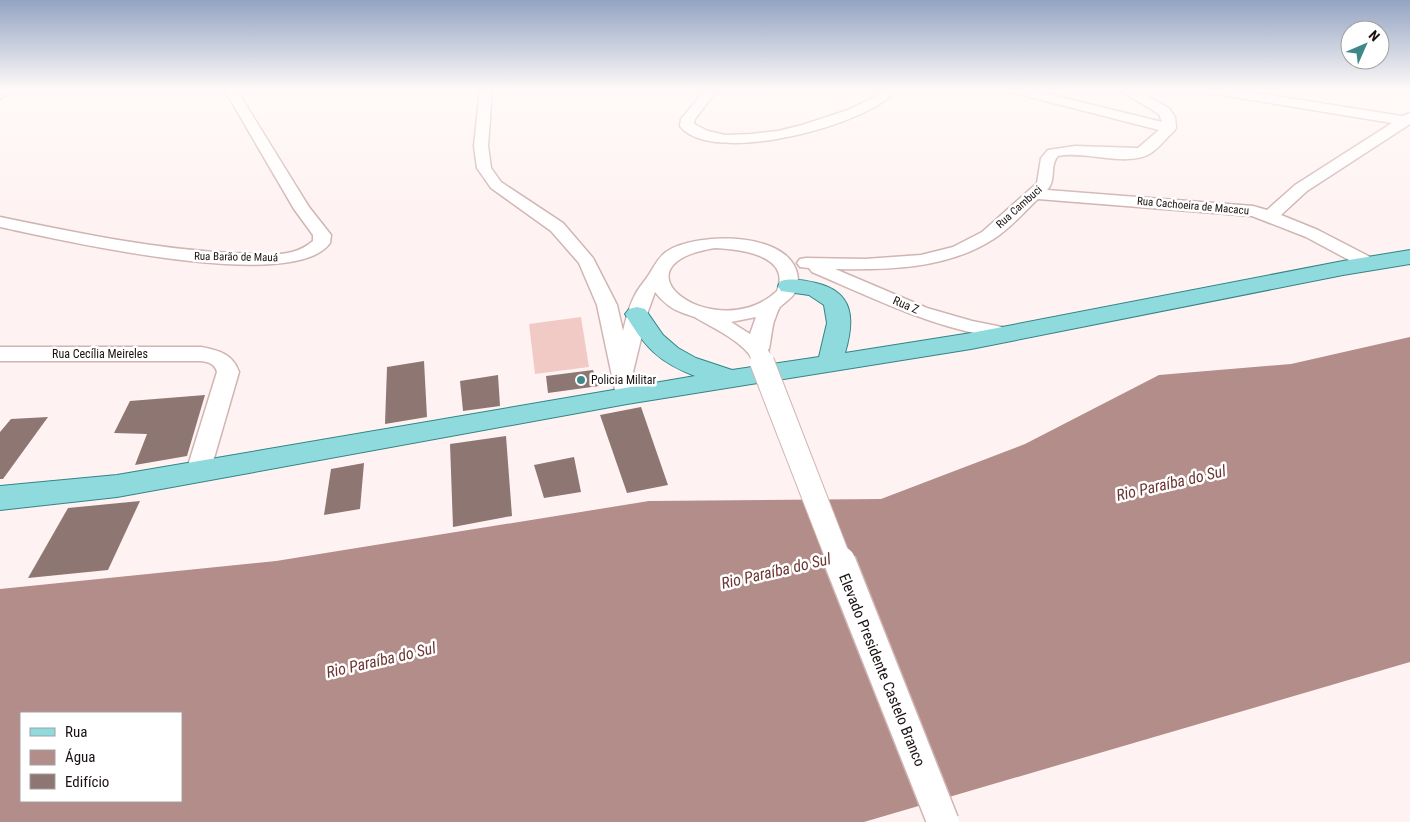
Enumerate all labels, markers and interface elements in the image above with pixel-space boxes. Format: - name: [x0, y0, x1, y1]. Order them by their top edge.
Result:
- north arrow: [1340, 20, 1390, 70]
- text: N: [1366, 27, 1383, 44]
- street label: Rua Cambuci: [993, 183, 1045, 231]
- street label: Rua Cachoeira de Macacu: [1136, 195, 1250, 217]
- street label: Rua Barão de Mauá: [194, 250, 278, 264]
- street label: Rua Z: [891, 293, 921, 317]
- street label: Rua Cecília Meireles: [52, 347, 148, 361]
- place label: Policia Militar: [591, 373, 657, 387]
- marker: Policia Militar: [575, 374, 587, 386]
- water label: Rio Paraíba do Sul: [1114, 461, 1228, 505]
- water label: Rio Paraíba do Sul: [719, 549, 833, 593]
- street label: Elevado Presidente Castelo Branco: [835, 571, 929, 769]
- water label: Rio Paraíba do Sul: [324, 638, 438, 682]
- legend: [20, 712, 182, 802]
- text: Rua: [65, 723, 87, 741]
- text: Água: [65, 748, 95, 766]
- text: Edifício: [65, 773, 109, 791]

